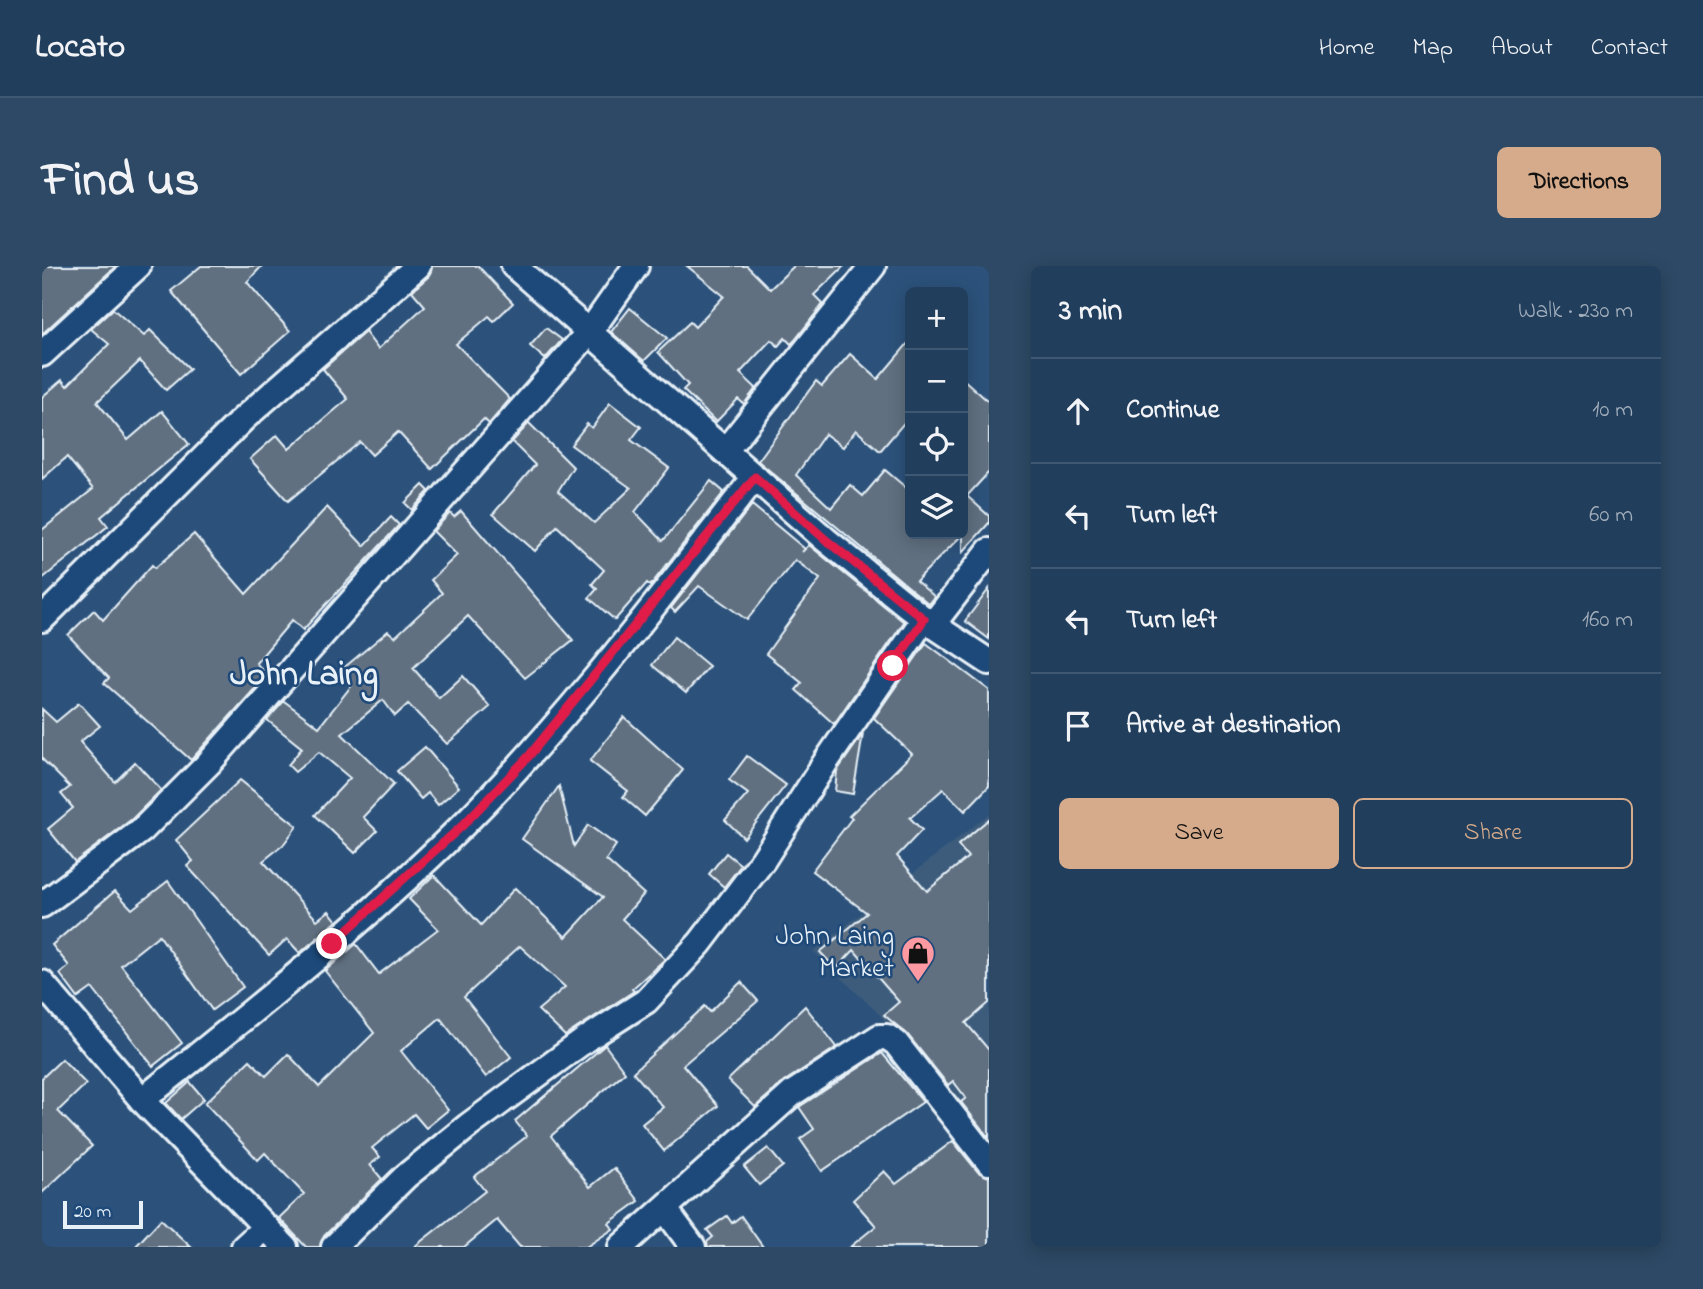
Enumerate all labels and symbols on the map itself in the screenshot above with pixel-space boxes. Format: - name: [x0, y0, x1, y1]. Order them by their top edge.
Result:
- district label: John Laing: [230, 650, 378, 702]
- route start: [877, 650, 908, 681]
- place label: John Laing Market: [776, 917, 894, 990]
- route end: [316, 928, 347, 959]
- shop icon: John Laing Market: [899, 934, 937, 983]
- scale bar: [63, 1198, 144, 1230]

